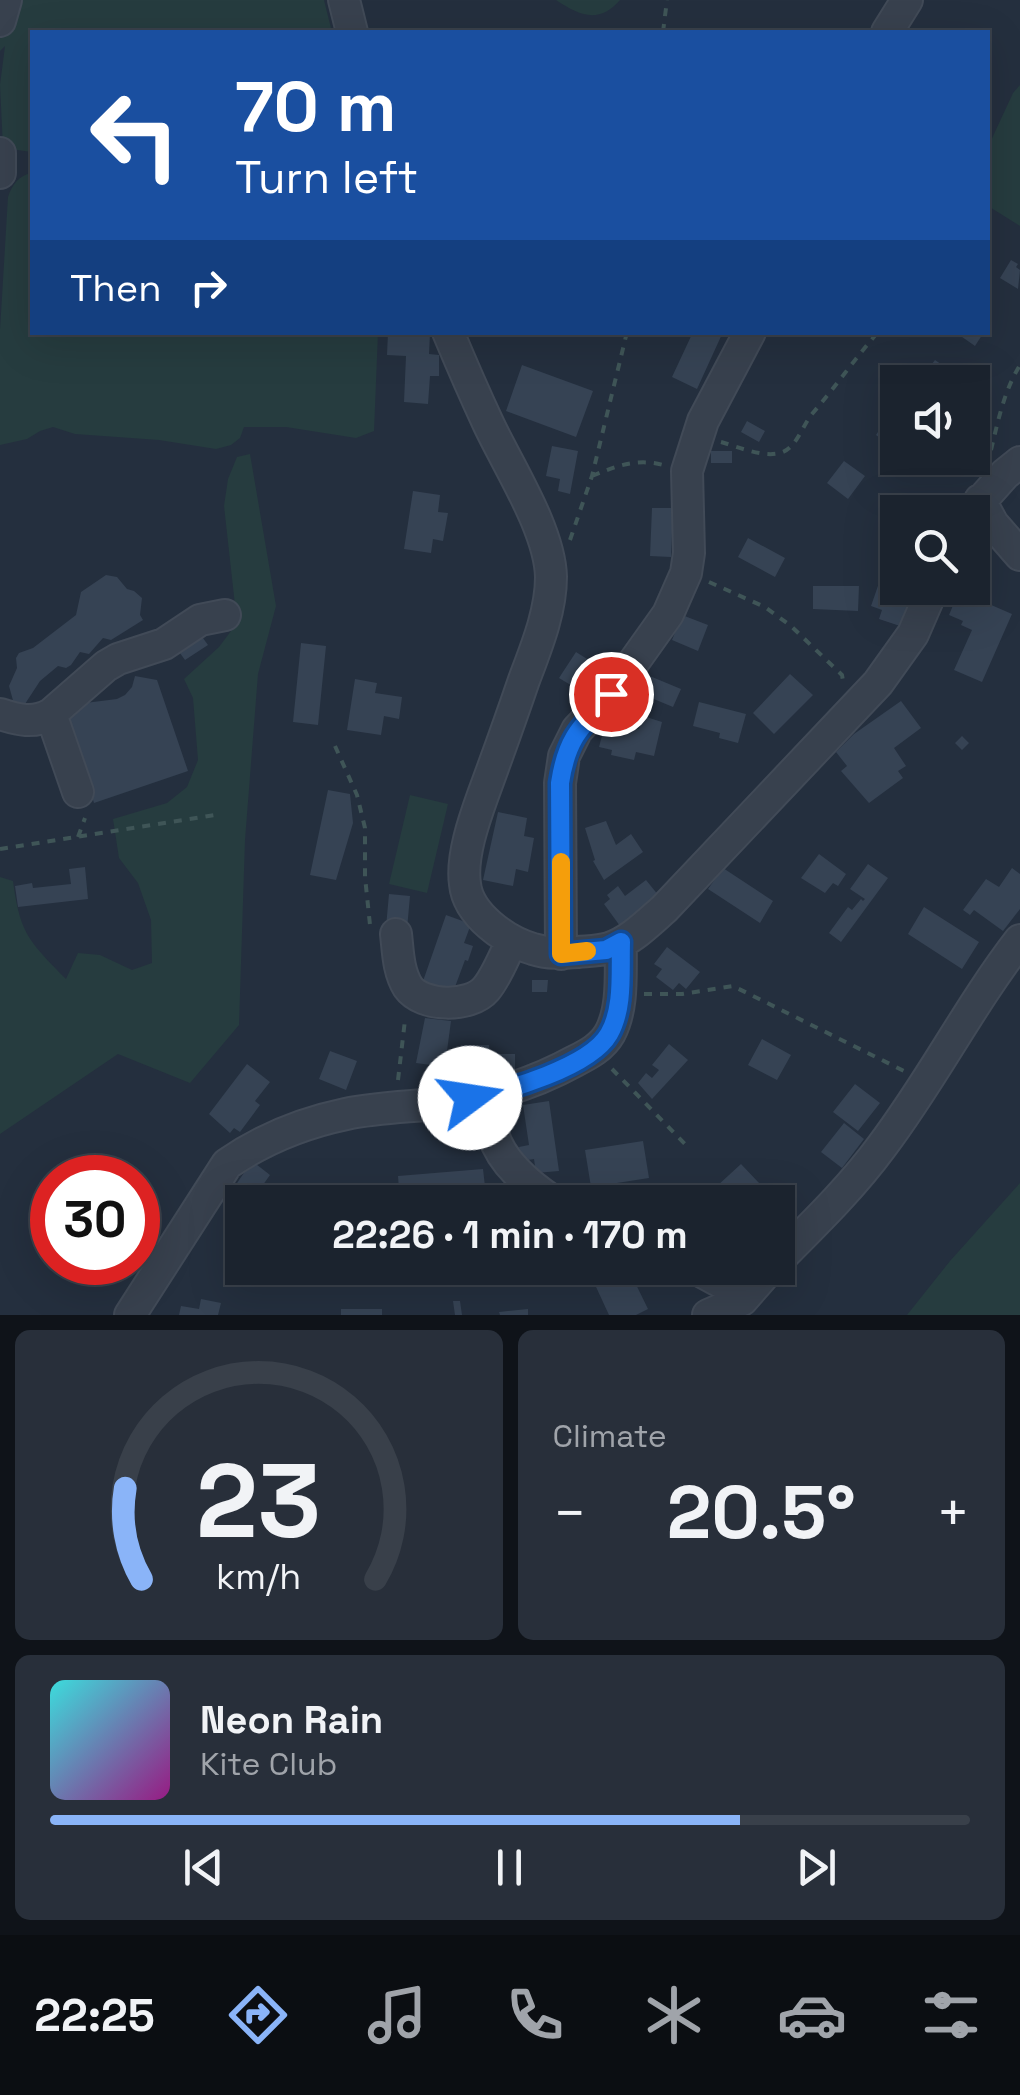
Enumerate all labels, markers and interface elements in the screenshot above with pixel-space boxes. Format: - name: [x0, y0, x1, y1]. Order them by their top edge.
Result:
- text: 70 m: [235, 62, 396, 151]
- icon: left: [70, 70, 200, 200]
- text: Turn left: [235, 149, 418, 206]
- icon: right: [181, 260, 236, 315]
- text: Then: [70, 264, 161, 312]
- map controls: [880, 365, 990, 605]
- button: sound: [880, 365, 990, 475]
- button: search: [880, 495, 990, 605]
- pin: [569, 652, 654, 737]
- icon: arrive: [584, 667, 639, 722]
- position arrow: [418, 1046, 522, 1150]
- speed limit sign: 30: [30, 1155, 160, 1285]
- text: 22:26 · 1 min · 170 m: [332, 1211, 688, 1259]
- text: Climate: [553, 1416, 667, 1456]
- text: 23: [196, 1435, 321, 1567]
- text: 20.5°: [667, 1464, 856, 1560]
- text: −: [553, 1478, 587, 1548]
- text: +: [936, 1478, 970, 1548]
- text: km/h: [216, 1554, 301, 1599]
- text: Neon Rain: [200, 1696, 383, 1744]
- text: Kite Club: [200, 1744, 337, 1784]
- icon: previous: [176, 1840, 231, 1895]
- icon: pause: [482, 1840, 537, 1895]
- icon: next: [789, 1840, 844, 1895]
- icon: directions: [223, 1980, 293, 2050]
- icon: music: [362, 1980, 432, 2050]
- icon: phone: [500, 1980, 570, 2050]
- icon: climate: [639, 1980, 709, 2050]
- icon: car: [777, 1980, 847, 2050]
- icon: filters: [916, 1980, 986, 2050]
- text: 22:25: [34, 1987, 155, 2044]

